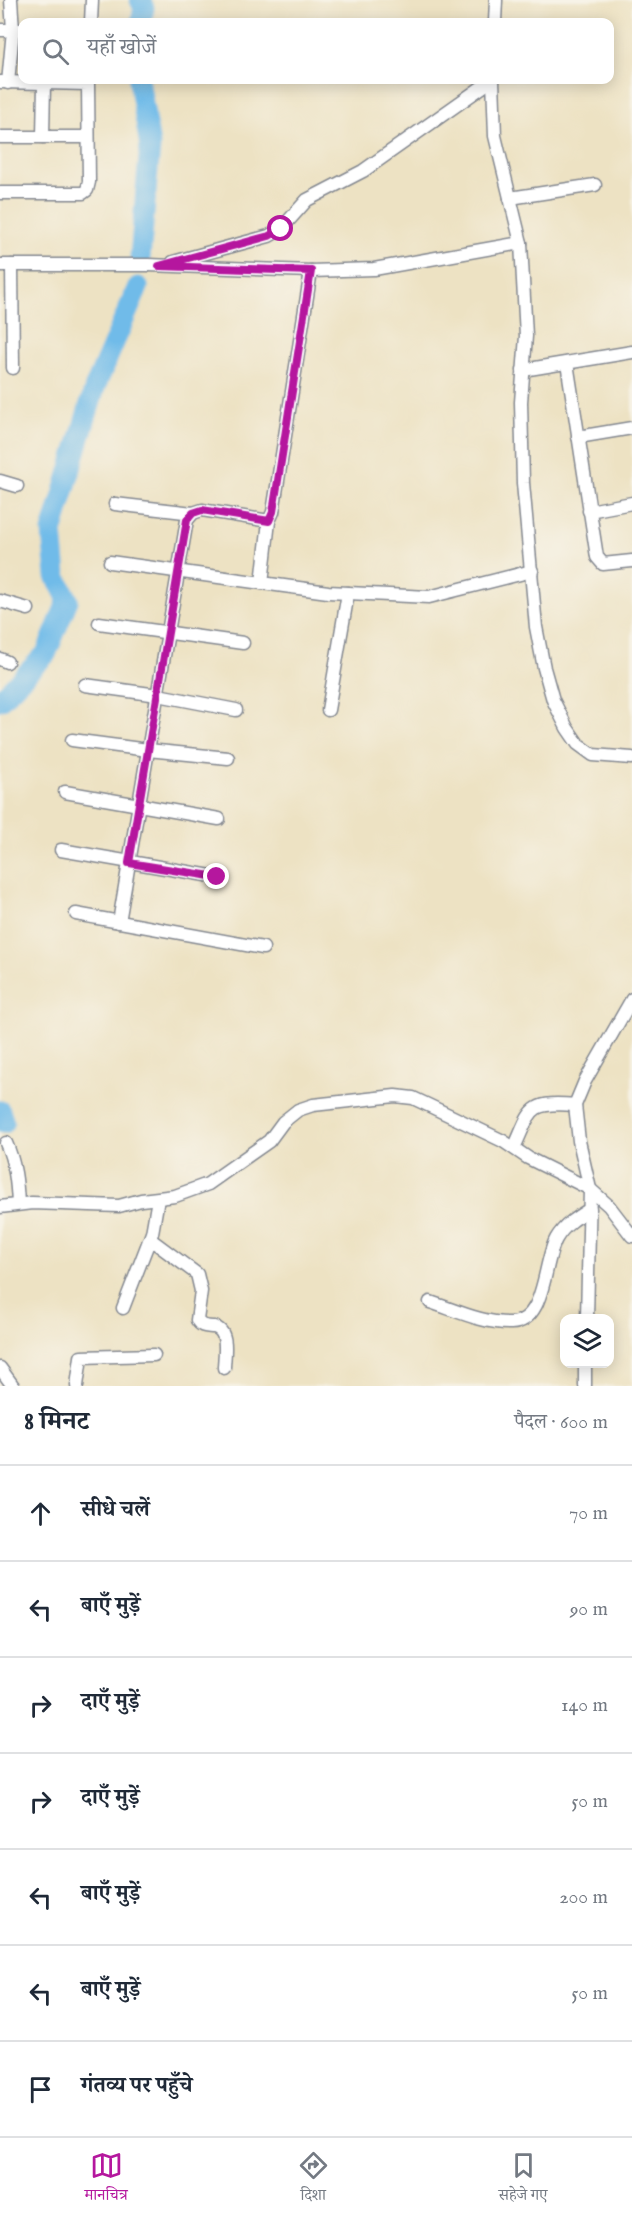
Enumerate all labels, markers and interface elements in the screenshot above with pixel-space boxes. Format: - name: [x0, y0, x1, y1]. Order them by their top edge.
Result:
- search box: [18, 18, 614, 84]
- text: यहाँ खोजें: [87, 34, 156, 62]
- icon: search: [39, 35, 72, 68]
- route start: [267, 215, 293, 241]
- route end: [203, 863, 229, 889]
- map controls: [560, 1314, 614, 1368]
- button: layers: [560, 1314, 614, 1368]
- text: 8 मिनट: [24, 1405, 89, 1438]
- text: पैदल · 600 m: [514, 1410, 608, 1435]
- text: सीधे चलें: [81, 1496, 150, 1524]
- icon: ahead: [24, 1497, 57, 1530]
- text: 70 m: [569, 1501, 608, 1526]
- text: बाएँ मुड़ें: [81, 1592, 140, 1620]
- icon: left: [24, 1593, 57, 1626]
- text: 90 m: [570, 1597, 608, 1622]
- text: दाएँ मुड़ें: [81, 1688, 140, 1716]
- icon: right: [24, 1689, 57, 1722]
- text: 140 m: [561, 1693, 608, 1718]
- text: दाएँ मुड़ें: [81, 1784, 140, 1812]
- icon: right: [24, 1785, 57, 1818]
- text: 50 m: [571, 1789, 608, 1814]
- text: बाएँ मुड़ें: [81, 1880, 140, 1908]
- icon: left: [24, 1881, 57, 1914]
- text: 200 m: [559, 1885, 608, 1910]
- text: बाएँ मुड़ें: [81, 1976, 140, 2004]
- icon: left: [24, 1977, 57, 2010]
- text: 50 m: [571, 1981, 608, 2006]
- text: गंतव्य पर पहुँचे: [81, 2072, 192, 2100]
- icon: arrive: [24, 2073, 57, 2106]
- tab: मानचित्र: [84, 2149, 128, 2210]
- tab: दिशा: [297, 2149, 330, 2210]
- tab: सहेजे गए: [499, 2149, 548, 2210]

